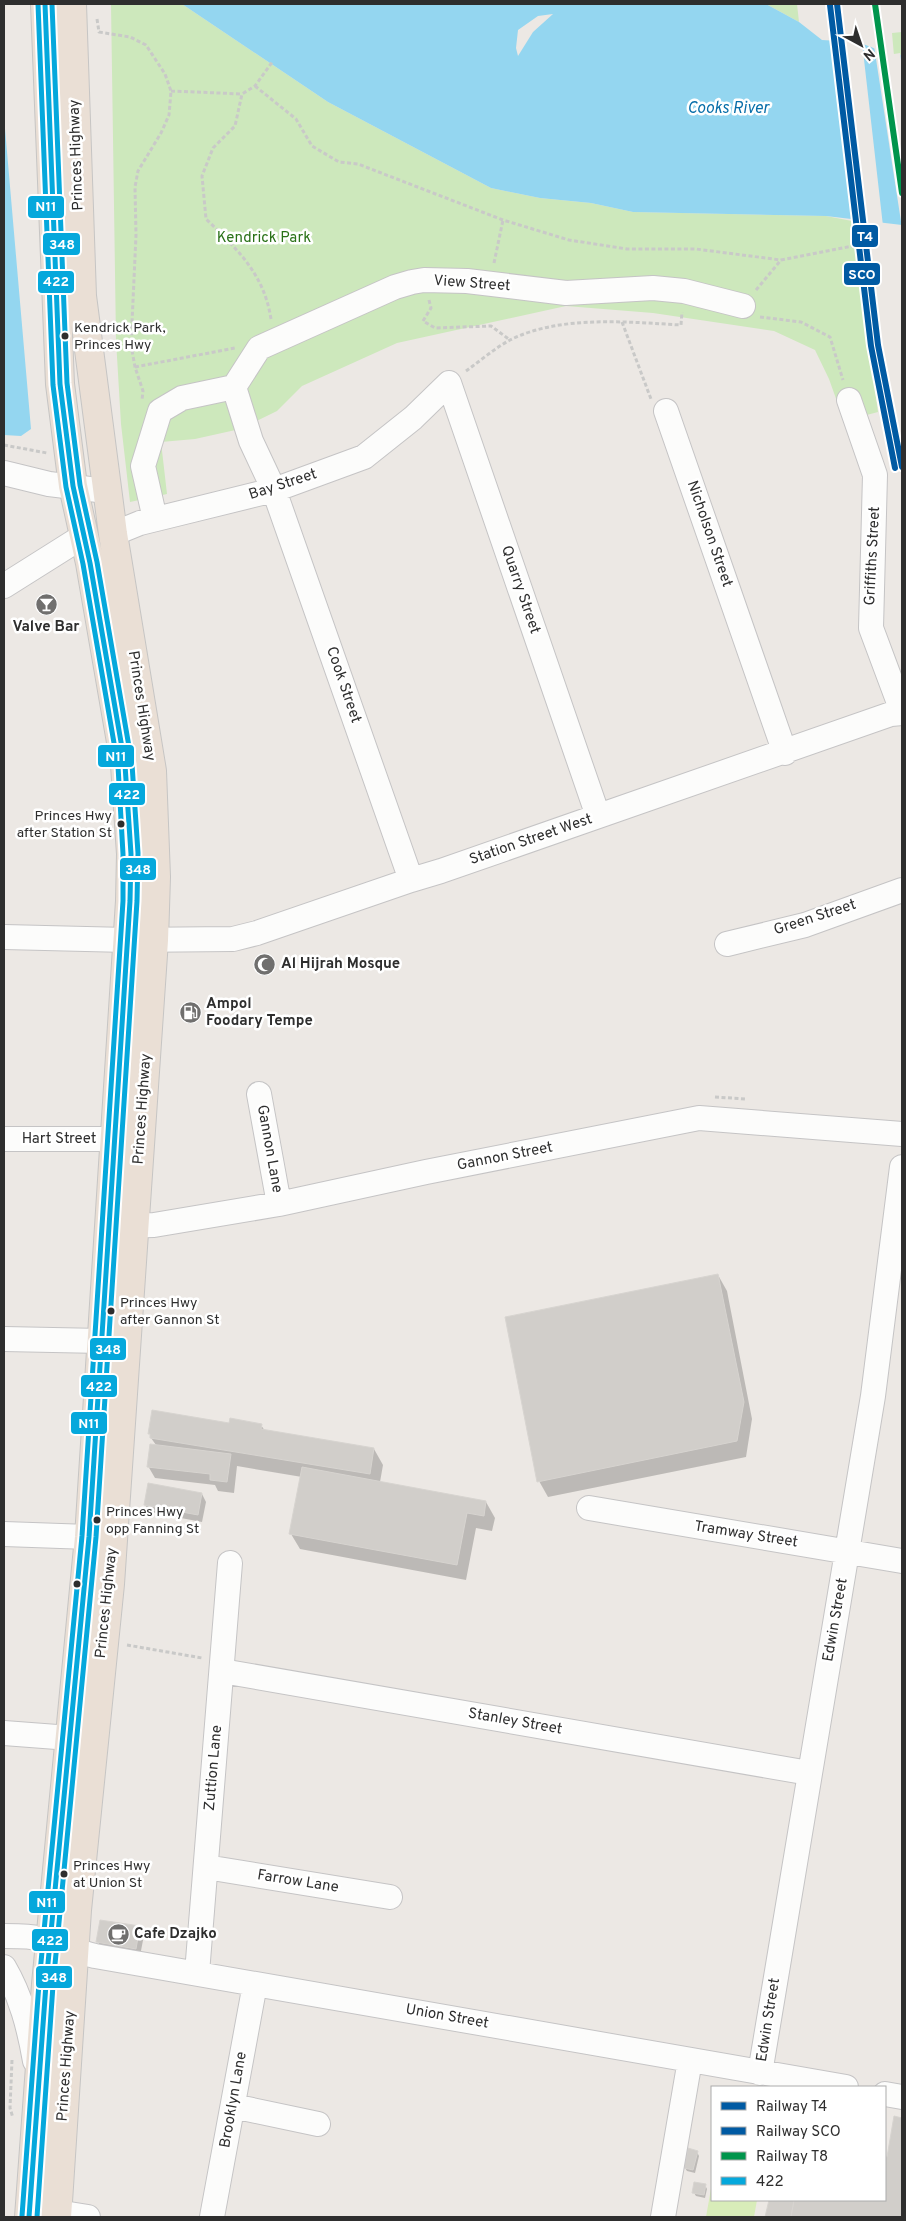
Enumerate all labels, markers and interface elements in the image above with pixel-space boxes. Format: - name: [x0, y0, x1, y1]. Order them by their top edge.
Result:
- north arrow: [836, 20, 886, 70]
- text: N: [859, 44, 878, 64]
- street label: Princes Highway: [66, 99, 88, 211]
- water label: Cooks River: [687, 99, 771, 119]
- line badge: N11: [27, 195, 65, 219]
- text: N11: [35, 199, 57, 216]
- line badge: T4: [851, 224, 879, 248]
- park label: Kendrick Park: [217, 229, 311, 248]
- text: T4: [857, 229, 873, 246]
- line badge: 348: [42, 232, 81, 256]
- text: 348: [49, 237, 75, 254]
- line badge: SCO: [843, 262, 881, 286]
- text: SCO: [848, 267, 876, 284]
- line badge: 422: [37, 270, 75, 294]
- street label: View Street: [433, 272, 511, 296]
- text: 422: [43, 274, 69, 291]
- place label: Kendrick Park, Princes Hwy: [74, 320, 166, 354]
- marker: Kendrick Park, Princes Hwy: [60, 331, 70, 341]
- street label: Bay Street: [246, 465, 320, 505]
- street label: Nicholson Street: [682, 478, 736, 590]
- street label: Griffiths Street: [861, 506, 885, 606]
- street label: Quarry Street: [496, 543, 544, 637]
- bar icon: Valve Bar: [34, 592, 58, 616]
- place label: Valve Bar: [12, 618, 80, 637]
- street label: Cook Street: [321, 644, 365, 726]
- street label: Princes Highway: [123, 650, 159, 762]
- line badge: N11: [97, 744, 135, 768]
- text: N11: [105, 749, 127, 766]
- line badge: 422: [108, 782, 146, 806]
- text: 422: [114, 787, 140, 804]
- place label: Princes Hwy after Station St: [17, 808, 112, 842]
- street label: Station Street West: [467, 810, 595, 870]
- marker: Princes Hwy after Station St: [116, 819, 126, 829]
- line badge: 348: [119, 857, 157, 881]
- text: 348: [125, 862, 151, 879]
- street label: Green Street: [771, 896, 859, 940]
- mosque icon: Al Hijrah Mosque: [253, 952, 277, 976]
- place label: Al Hijrah Mosque: [281, 955, 400, 974]
- place label: Ampol Foodary Tempe: [206, 995, 313, 1031]
- fuel station icon: Ampol Foodary Tempe: [178, 1001, 202, 1025]
- street label: Princes Highway: [130, 1053, 156, 1165]
- street label: Gannon Lane: [252, 1103, 286, 1195]
- street label: Hart Street: [22, 1130, 96, 1149]
- street label: Gannon Street: [455, 1138, 555, 1176]
- place label: Princes Hwy after Gannon St: [120, 1295, 219, 1329]
- marker: Princes Hwy after Gannon St: [106, 1306, 116, 1316]
- line badge: 348: [89, 1337, 127, 1361]
- text: 348: [95, 1342, 121, 1359]
- line badge: 422: [80, 1374, 118, 1398]
- text: 422: [86, 1379, 112, 1396]
- line badge: N11: [70, 1411, 108, 1435]
- text: N11: [78, 1416, 100, 1433]
- place label: Princes Hwy opp Fanning St: [106, 1504, 199, 1538]
- marker: Princes Hwy opp Fanning St: [92, 1515, 102, 1525]
- street label: Tramway Street: [693, 1517, 799, 1553]
- street label: Princes Highway: [92, 1547, 122, 1659]
- street label: Edwin Street: [819, 1577, 853, 1663]
- unlabelled marker: [72, 1579, 82, 1589]
- street label: Stanley Street: [466, 1704, 564, 1740]
- street label: Zuttion Lane: [201, 1724, 227, 1812]
- place label: Princes Hwy at Union St: [73, 1858, 150, 1892]
- street label: Farrow Lane: [256, 1866, 340, 1898]
- marker: Princes Hwy at Union St: [59, 1869, 69, 1879]
- line badge: N11: [28, 1890, 66, 1914]
- text: N11: [36, 1895, 58, 1912]
- cafe icon: Cafe Dzajko: [106, 1922, 130, 1946]
- place label: Cafe Dzajko: [134, 1925, 217, 1944]
- line badge: 422: [31, 1928, 69, 1952]
- text: 422: [37, 1933, 63, 1950]
- line badge: 348: [35, 1965, 73, 1989]
- text: 348: [41, 1970, 67, 1987]
- street label: Edwin Street: [753, 1977, 785, 2063]
- street label: Union Street: [404, 2000, 490, 2034]
- street label: Princes Highway: [54, 2010, 80, 2122]
- street label: Brooklyn Lane: [216, 2050, 252, 2150]
- legend: [711, 2086, 886, 2201]
- text: Railway T4: [756, 2098, 827, 2117]
- text: Railway SCO: [756, 2123, 841, 2142]
- text: Railway T8: [756, 2148, 828, 2167]
- text: 422: [756, 2173, 784, 2192]

